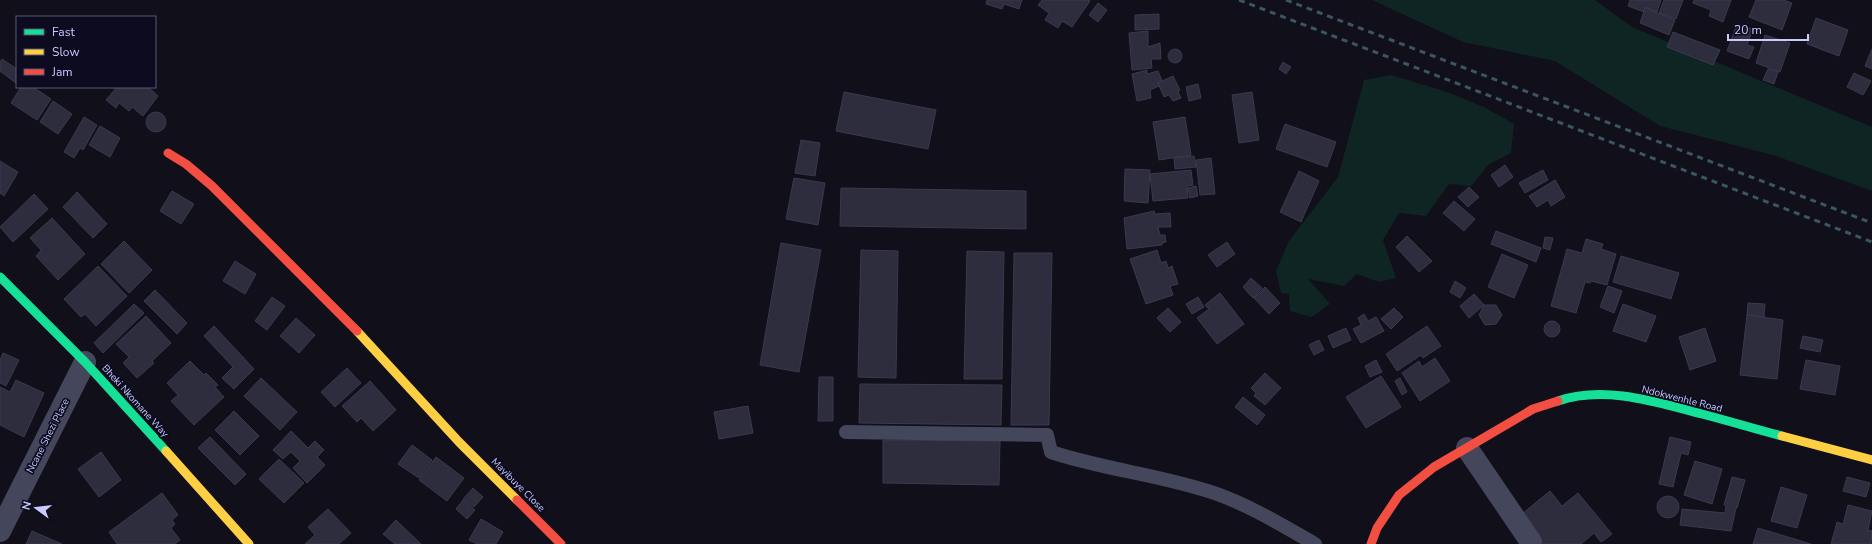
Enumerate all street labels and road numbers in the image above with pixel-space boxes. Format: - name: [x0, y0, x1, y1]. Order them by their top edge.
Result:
- street label: Bheki Nkomane Way: [98, 361, 172, 441]
- street label: Ndokwenhle Road: [1640, 382, 1724, 416]
- street label: Ncane Shezi Place: [23, 396, 73, 476]
- street label: Mayibuye Close: [488, 455, 548, 515]

